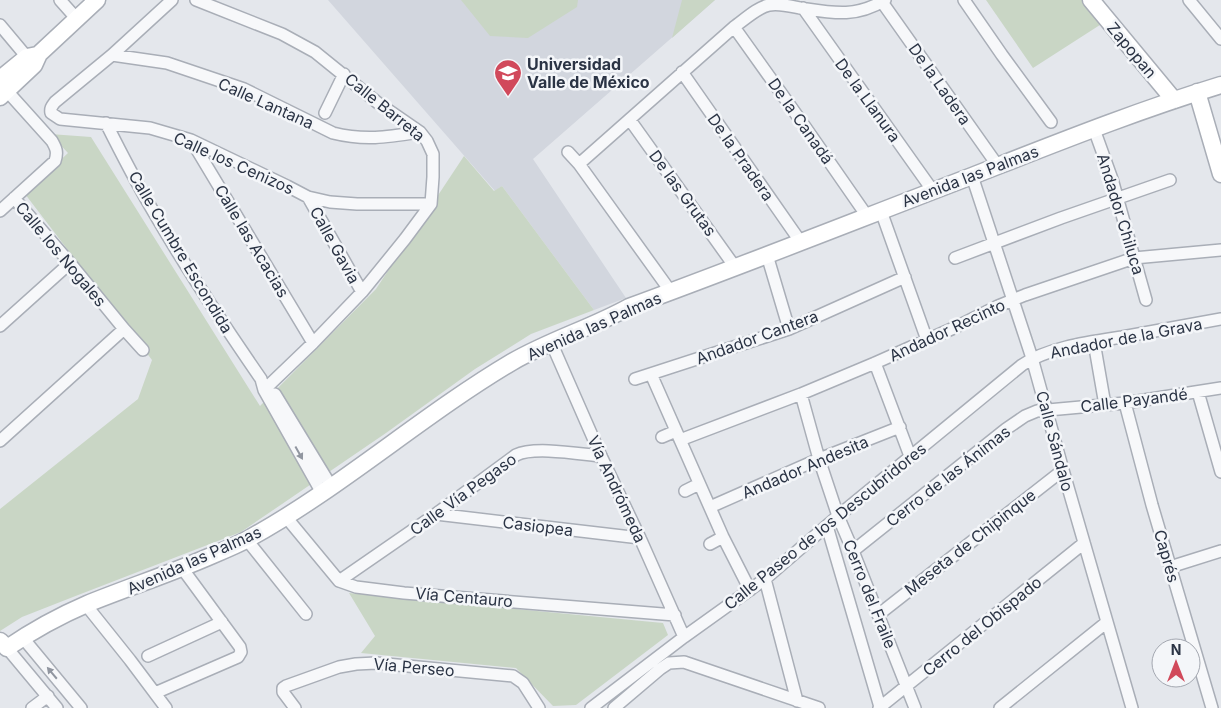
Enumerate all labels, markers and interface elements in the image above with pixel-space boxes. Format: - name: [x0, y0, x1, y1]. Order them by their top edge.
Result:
- street label: Zapopan: [1103, 18, 1161, 82]
- street label: De la Ladera: [905, 39, 975, 129]
- place label: Universidad Valle de México: [527, 54, 650, 92]
- street label: De la Llanura: [831, 54, 905, 146]
- school or university icon: Universidad Valle de México: [493, 58, 523, 97]
- street label: Calle Barreta: [341, 69, 429, 145]
- street label: Calle Lantana: [215, 73, 317, 133]
- street label: De la Canadá: [764, 74, 838, 168]
- street label: De la Pradera: [704, 109, 778, 205]
- street label: Calle los Cenizos: [171, 127, 297, 199]
- street label: Avenida las Palmas: [899, 141, 1041, 211]
- street label: De las Grutas: [645, 146, 721, 240]
- street label: Andador Chiluca: [1093, 151, 1149, 277]
- street label: Calle Cumbre Escondida: [125, 167, 237, 337]
- street label: Calle las Acacias: [211, 181, 293, 301]
- street label: Calle los Nogales: [11, 197, 111, 311]
- street label: Calle Gavia: [306, 203, 364, 287]
- street label: Avenida las Palmas: [524, 287, 664, 365]
- street label: Andador Recinto: [886, 294, 1008, 366]
- street label: Andador Cantera: [693, 306, 821, 368]
- street label: Andador de la Grava: [1048, 313, 1204, 363]
- street label: Calle Payandé: [1079, 384, 1189, 416]
- street label: Calle Sándalo: [1032, 389, 1078, 493]
- street label: Cerro de las Ánimas: [882, 421, 1014, 531]
- street label: Andador Andesita: [739, 431, 871, 503]
- street label: Vía Andrómeda: [583, 432, 651, 546]
- street label: Calle Paseo de los Descubridores: [720, 438, 930, 614]
- one-way arrow: [295, 446, 304, 460]
- street label: Calle Vía Pegaso: [406, 449, 520, 539]
- street label: Meseta de Chipinque: [901, 485, 1039, 599]
- street label: Casiopea: [502, 512, 574, 540]
- street label: Avenida las Palmas: [124, 521, 264, 599]
- street label: Caprés: [1150, 527, 1184, 585]
- street label: Cerro del Fraile: [839, 537, 901, 651]
- street label: Cerro del Obispado: [918, 572, 1046, 680]
- street label: Vía Centauro: [414, 583, 514, 611]
- north arrow: [1151, 638, 1201, 688]
- text: N: [1171, 641, 1181, 658]
- street label: Vía Perseo: [373, 653, 455, 681]
- one-way arrow: [47, 667, 58, 679]

